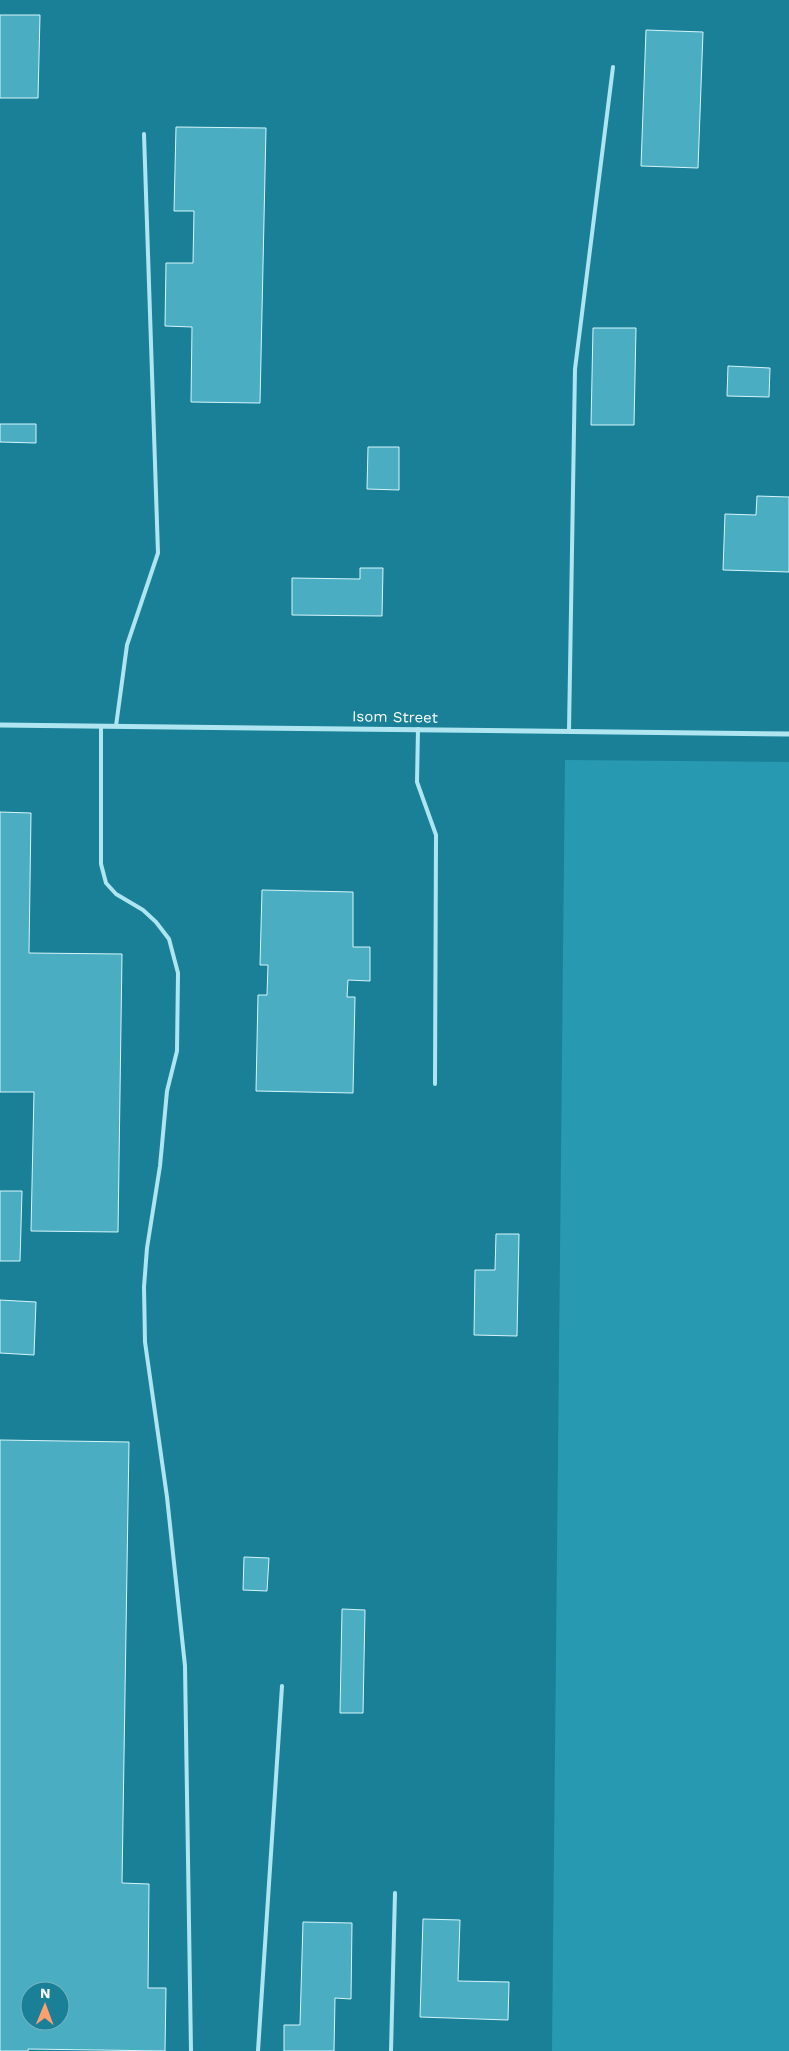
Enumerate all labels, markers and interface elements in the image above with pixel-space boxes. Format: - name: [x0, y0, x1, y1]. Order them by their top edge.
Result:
- street label: Isom Street: [352, 707, 439, 727]
- north arrow: [20, 1981, 70, 2031]
- text: N: [40, 1985, 51, 2001]

